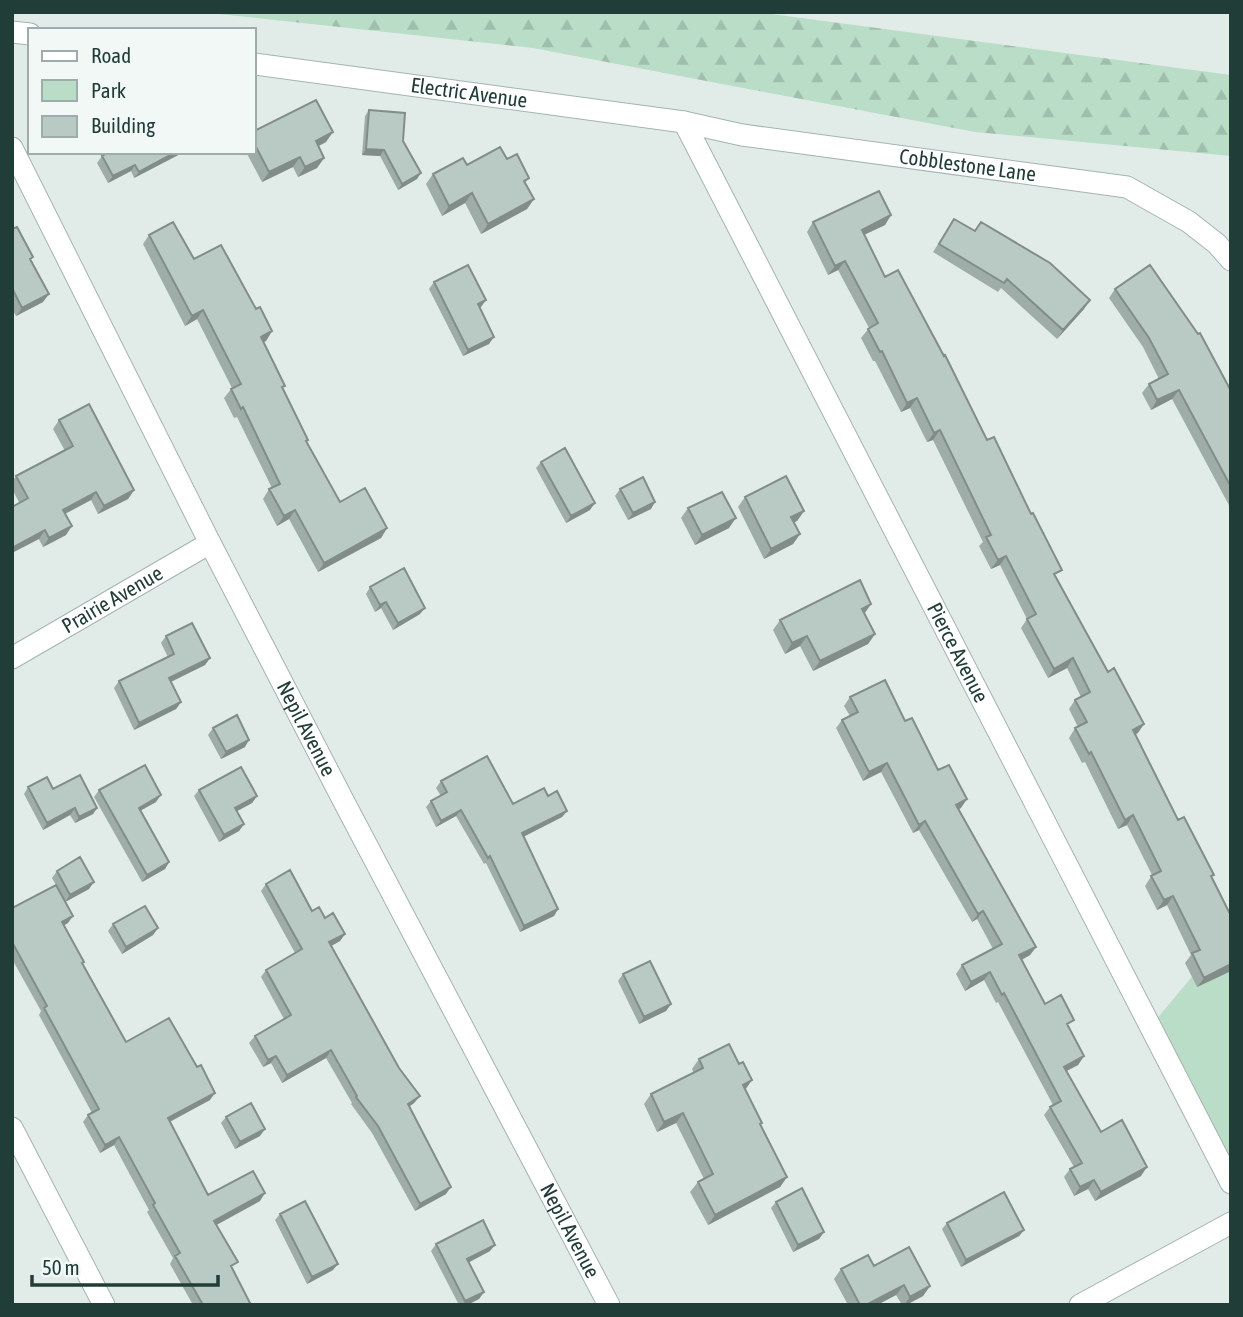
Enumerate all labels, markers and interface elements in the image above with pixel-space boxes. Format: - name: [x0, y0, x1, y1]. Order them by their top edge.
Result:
- legend: [28, 28, 256, 154]
- text: Road: [91, 43, 131, 67]
- street label: Electric Avenue: [409, 72, 529, 112]
- text: Park: [91, 78, 126, 102]
- text: Building: [91, 113, 155, 137]
- street label: Cobblestone Lane: [898, 143, 1038, 186]
- street label: Prairie Avenue: [57, 560, 166, 637]
- street label: Pierce Avenue: [923, 598, 994, 706]
- street label: Nepil Avenue: [273, 677, 341, 780]
- street label: Nepil Avenue: [536, 1179, 605, 1282]
- scale bar: [32, 1244, 217, 1288]
- text: 50 m: [42, 1255, 80, 1279]

